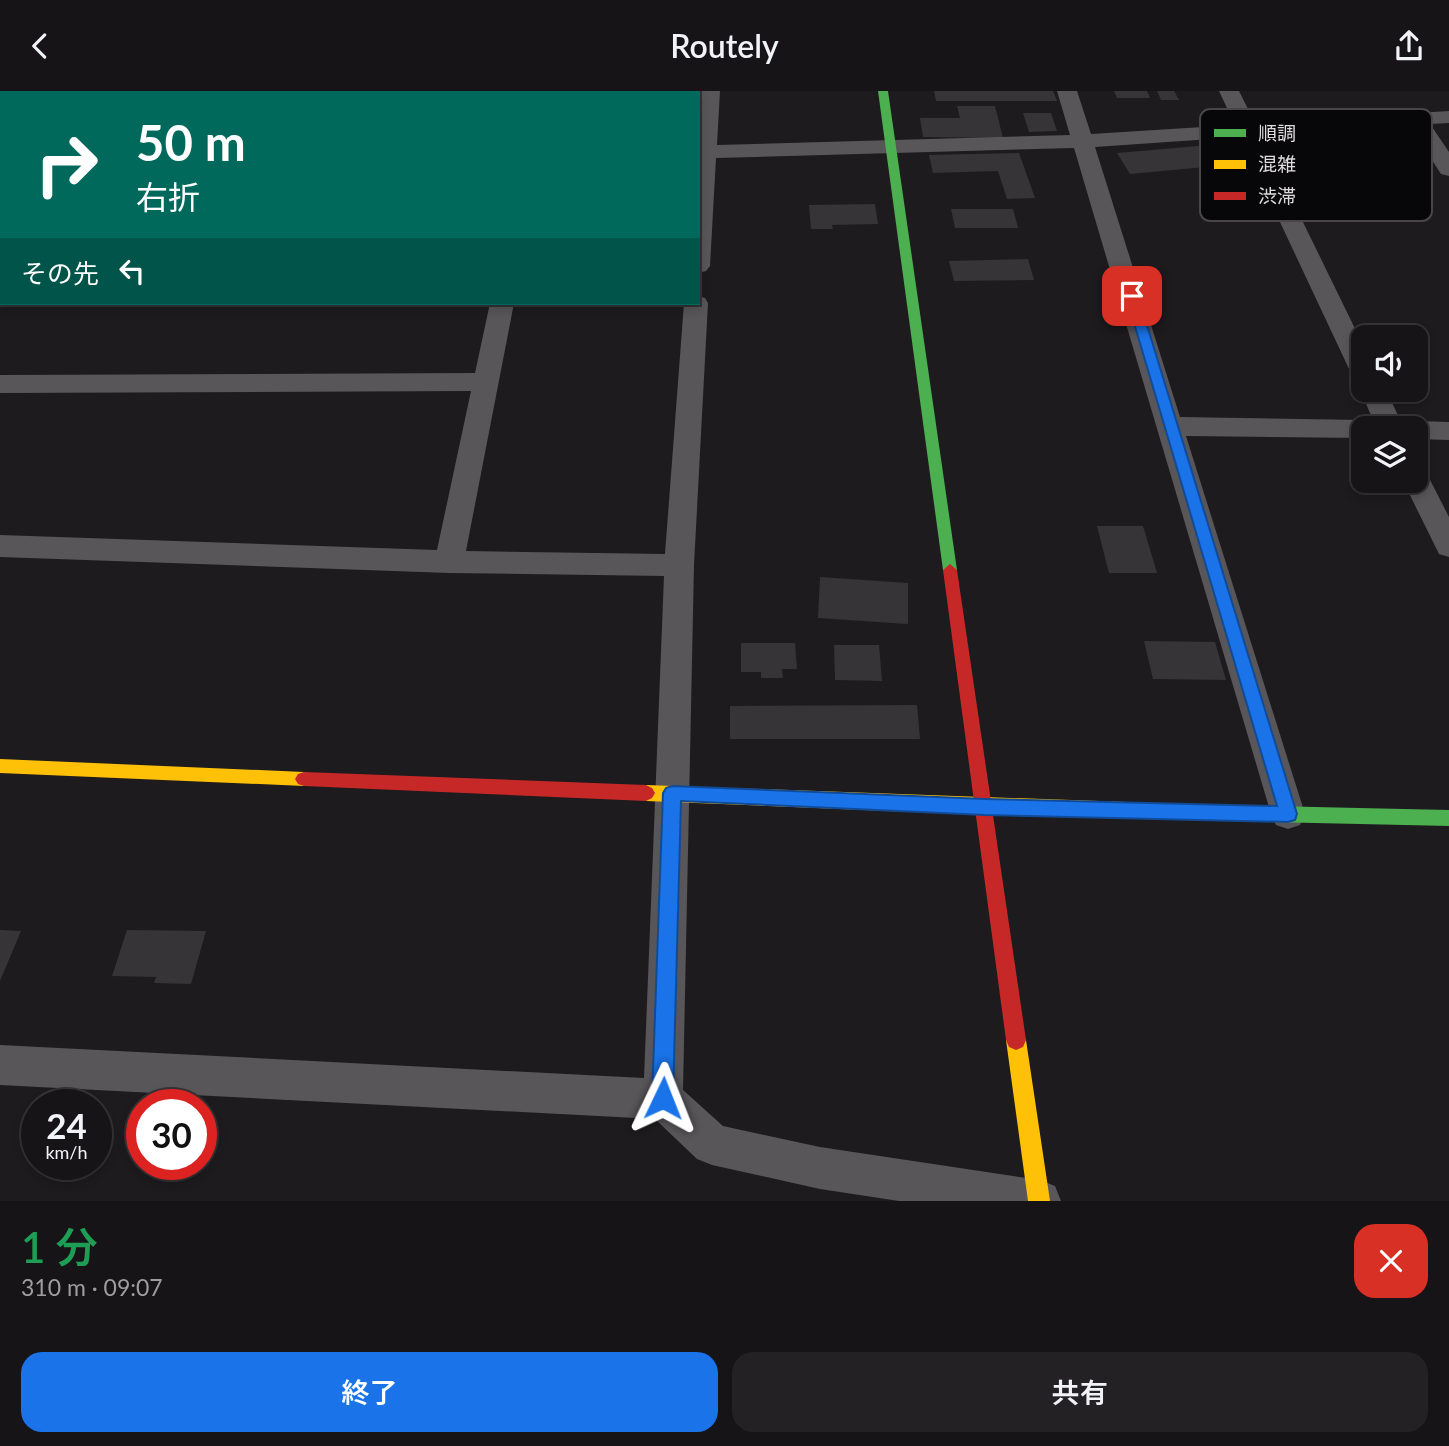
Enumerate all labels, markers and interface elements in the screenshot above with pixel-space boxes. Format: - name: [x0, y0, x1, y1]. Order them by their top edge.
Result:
- text: Routely: [670, 26, 779, 65]
- icon: back: [21, 27, 59, 65]
- icon: share: [1390, 27, 1428, 65]
- legend: [1200, 109, 1432, 221]
- text: 50 m: [136, 113, 246, 171]
- icon: right: [21, 119, 112, 210]
- text: 順調: [1258, 121, 1296, 144]
- text: 混雑: [1258, 152, 1296, 175]
- text: 右折: [136, 177, 200, 216]
- text: 渋滞: [1258, 184, 1296, 207]
- icon: left: [113, 252, 151, 290]
- text: その先: [21, 257, 99, 289]
- pin: [1102, 266, 1162, 326]
- icon: arrive: [1113, 277, 1151, 315]
- map controls: [1351, 325, 1428, 493]
- button: sound: [1351, 325, 1428, 402]
- button: layers: [1351, 416, 1428, 493]
- position arrow: [626, 1061, 700, 1135]
- speed limit sign: 30: [126, 1089, 217, 1180]
- text: 24: [46, 1104, 87, 1146]
- text: km/h: [45, 1141, 88, 1163]
- text: 1 分: [21, 1222, 98, 1272]
- button: close: [1354, 1224, 1428, 1298]
- text: 310 m · 09:07: [21, 1273, 163, 1301]
- button: 終了: [21, 1352, 718, 1432]
- button: 共有: [732, 1352, 1428, 1432]

